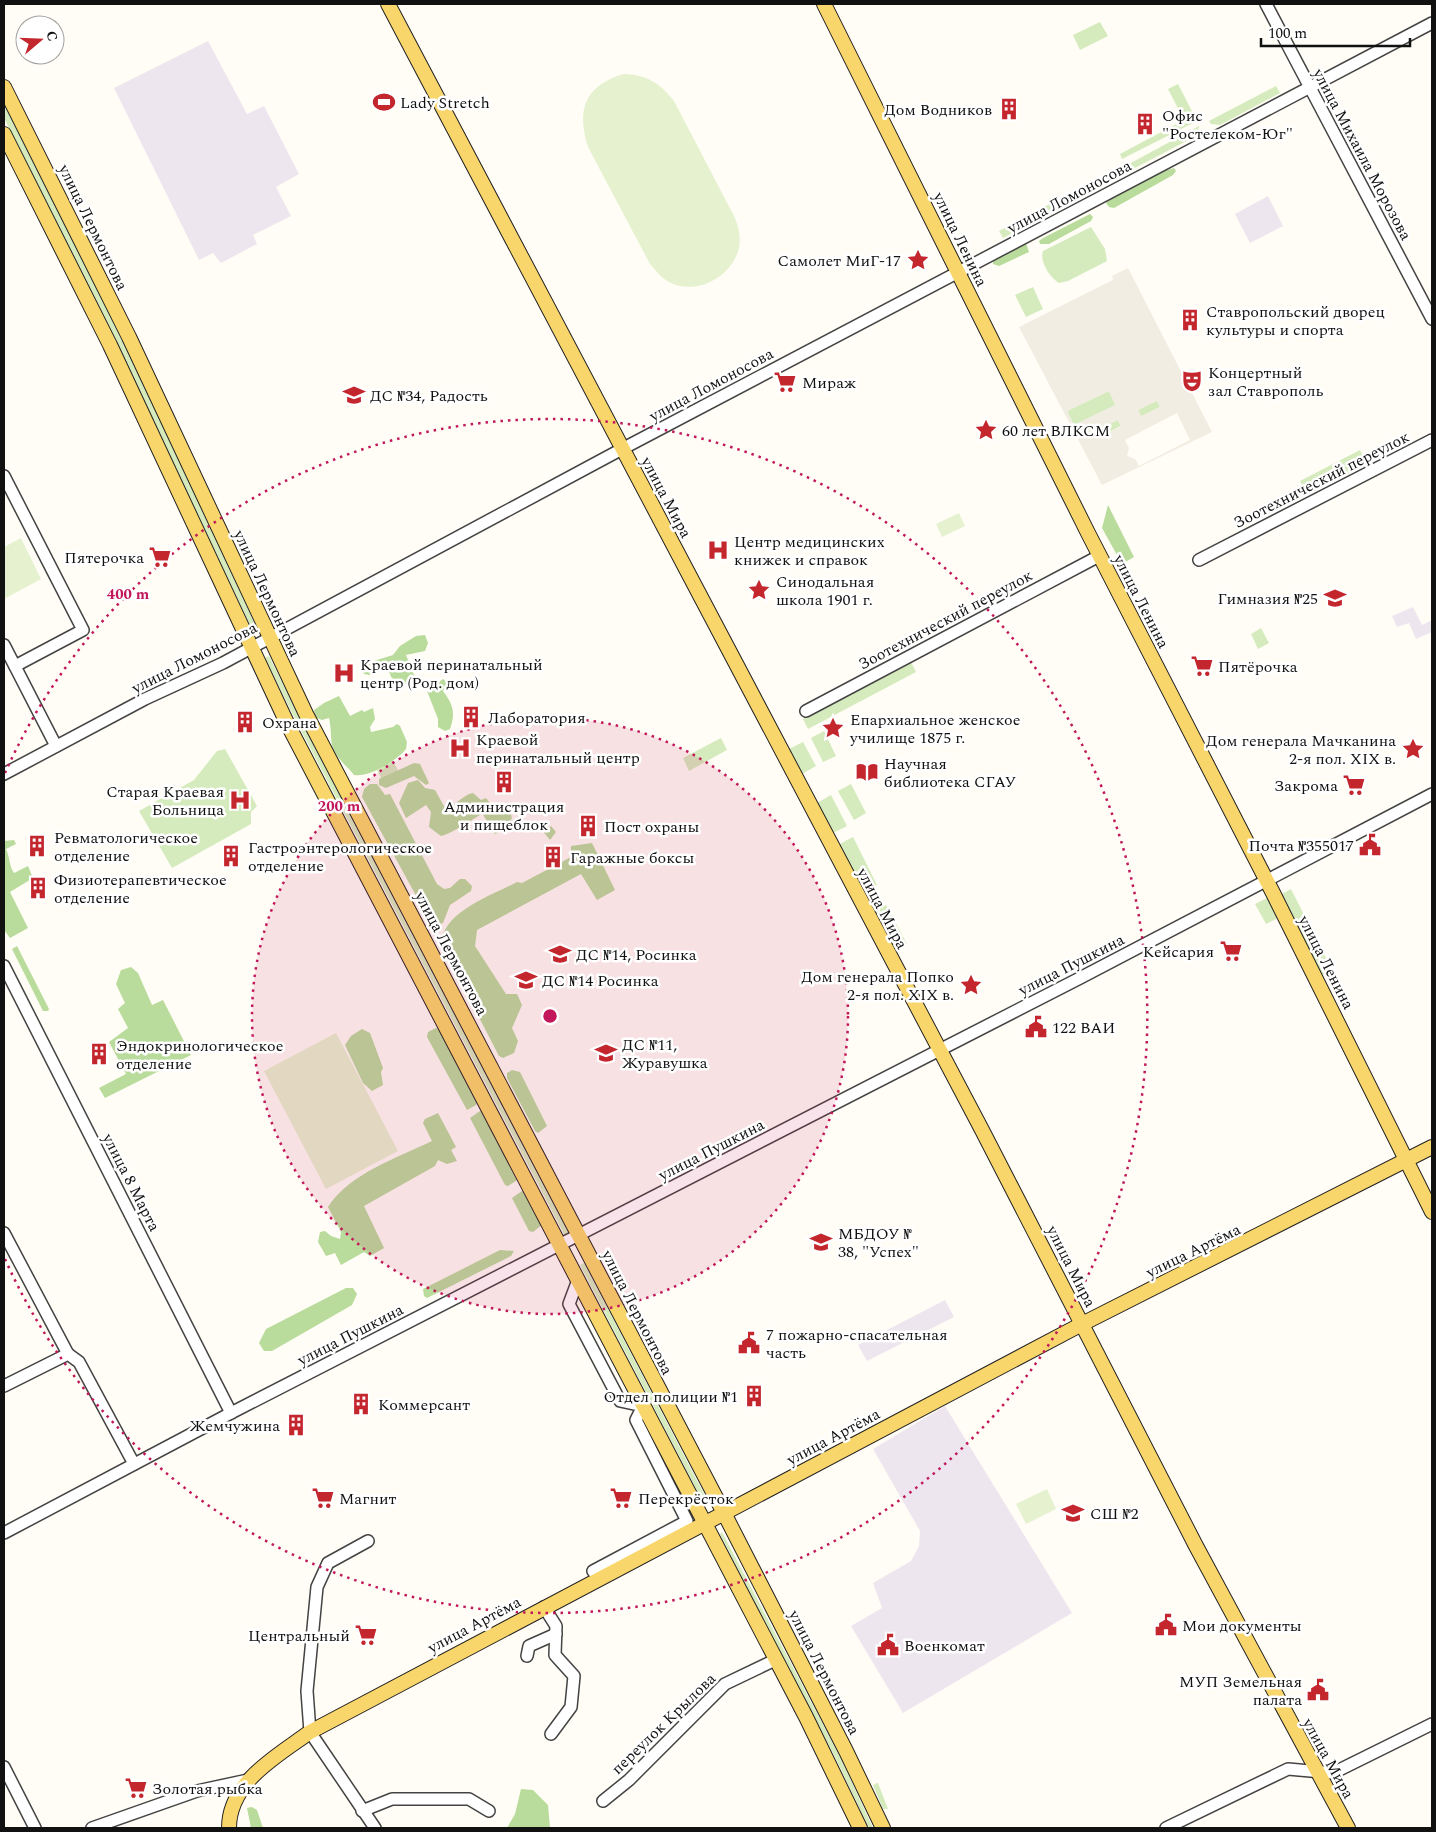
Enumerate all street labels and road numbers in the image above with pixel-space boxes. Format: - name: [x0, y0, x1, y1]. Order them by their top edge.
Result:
- street label: улица Михаила Морозова: [1306, 63, 1418, 245]
- street label: улица Ломоносова: [1002, 154, 1136, 240]
- street label: улица Лермонтова: [52, 159, 134, 295]
- street label: улица Ленина: [926, 187, 993, 291]
- street label: улица Ломоносова: [644, 342, 778, 428]
- street label: Зоотехнический переулок: [1229, 425, 1414, 535]
- street label: улица Мира: [634, 452, 698, 543]
- street label: улица Лермонтова: [227, 525, 307, 661]
- street label: улица Ленина: [1107, 549, 1175, 653]
- street label: Зоотехнический переулок: [854, 564, 1037, 676]
- street label: улица Ломоносова: [127, 616, 262, 700]
- street label: улица Мира: [850, 863, 914, 954]
- street label: улица Лермонтова: [408, 886, 494, 1020]
- street label: улица Ленина: [1292, 910, 1360, 1014]
- street label: улица Пушкина: [1013, 928, 1129, 1002]
- street label: улица Пушкина: [653, 1113, 769, 1187]
- street label: улица 8 Марта: [96, 1128, 166, 1236]
- street label: улица Артёма: [1141, 1218, 1245, 1285]
- street label: улица Мира: [1040, 1220, 1102, 1312]
- street label: улица Лермонтова: [595, 1245, 679, 1379]
- street label: улица Пушкина: [292, 1298, 408, 1372]
- street label: улица Артёма: [782, 1402, 885, 1472]
- street label: улица Артёма: [423, 1590, 526, 1660]
- street label: улица Лермонтова: [782, 1605, 866, 1739]
- street label: переулок Крылова: [606, 1667, 722, 1780]
- street label: улица Мира: [1296, 1713, 1360, 1803]

